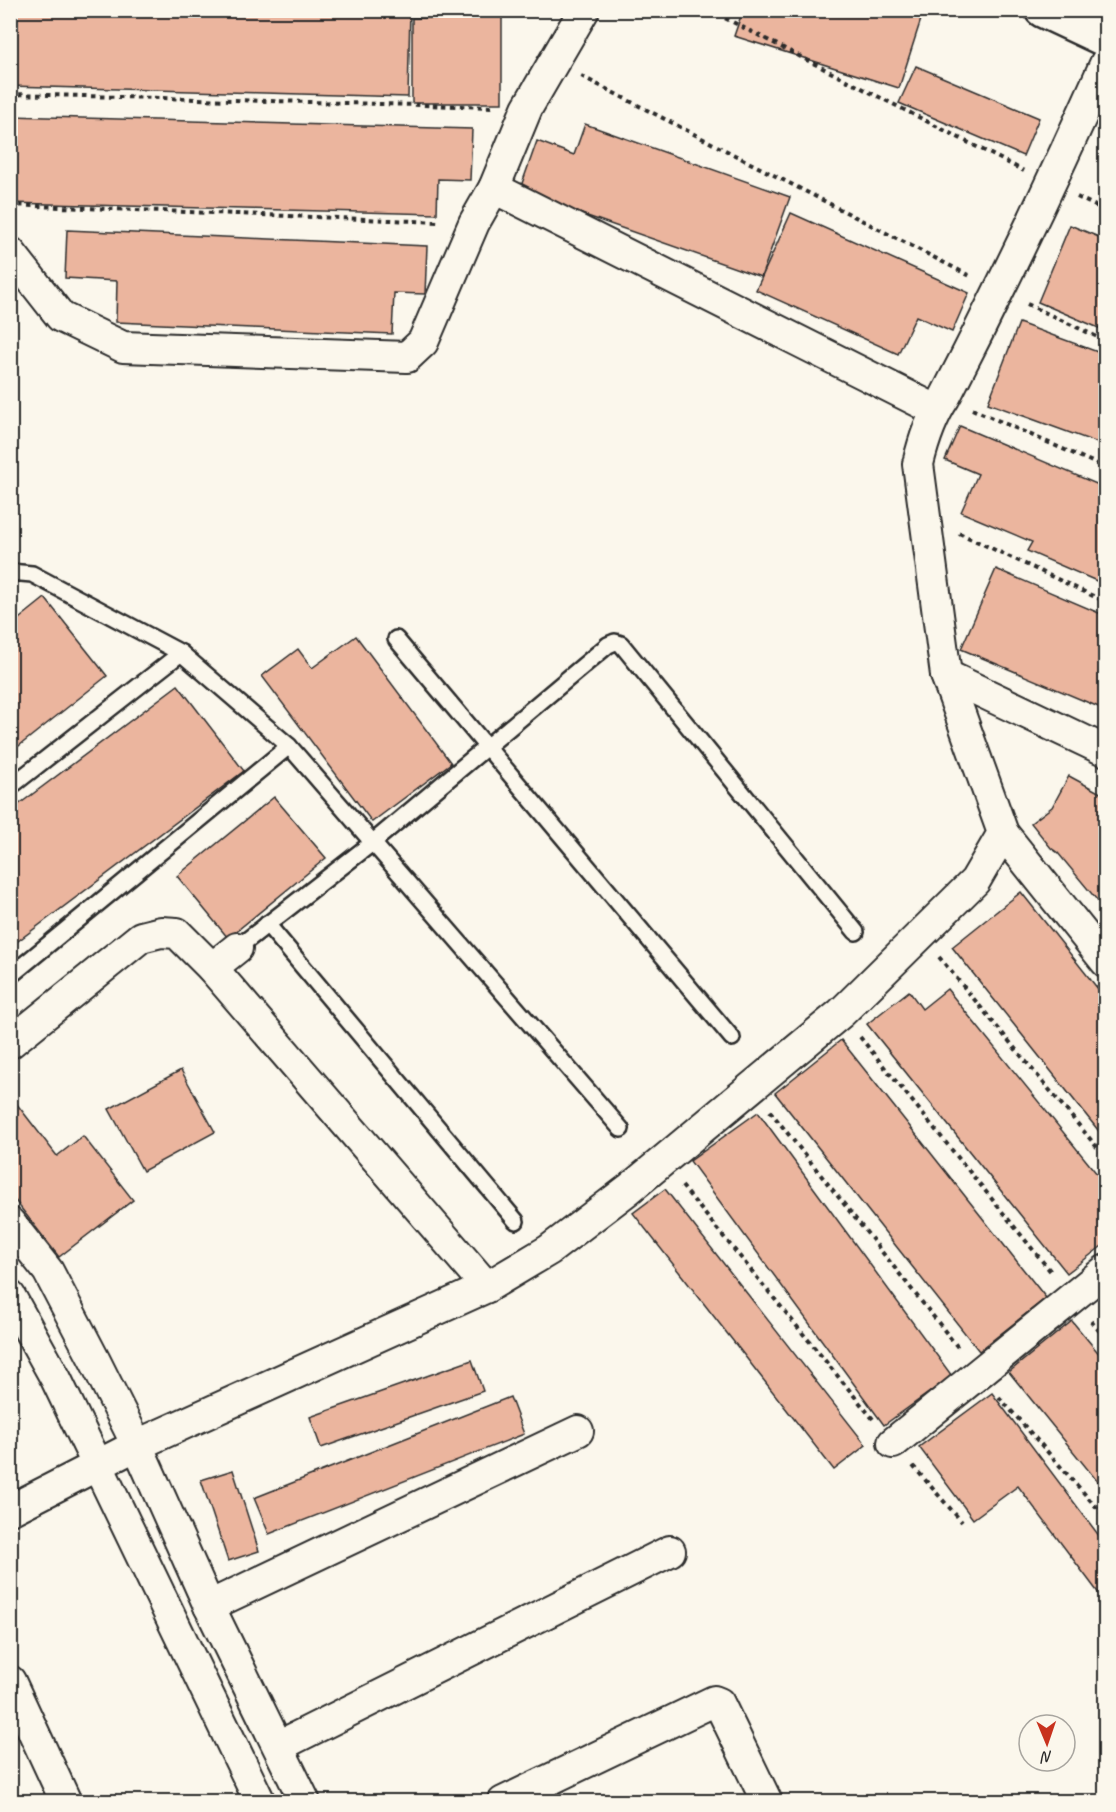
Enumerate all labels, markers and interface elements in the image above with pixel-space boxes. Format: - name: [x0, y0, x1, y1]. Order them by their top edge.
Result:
- north arrow: [1017, 1713, 1077, 1773]
- text: N: [1039, 1747, 1053, 1767]

